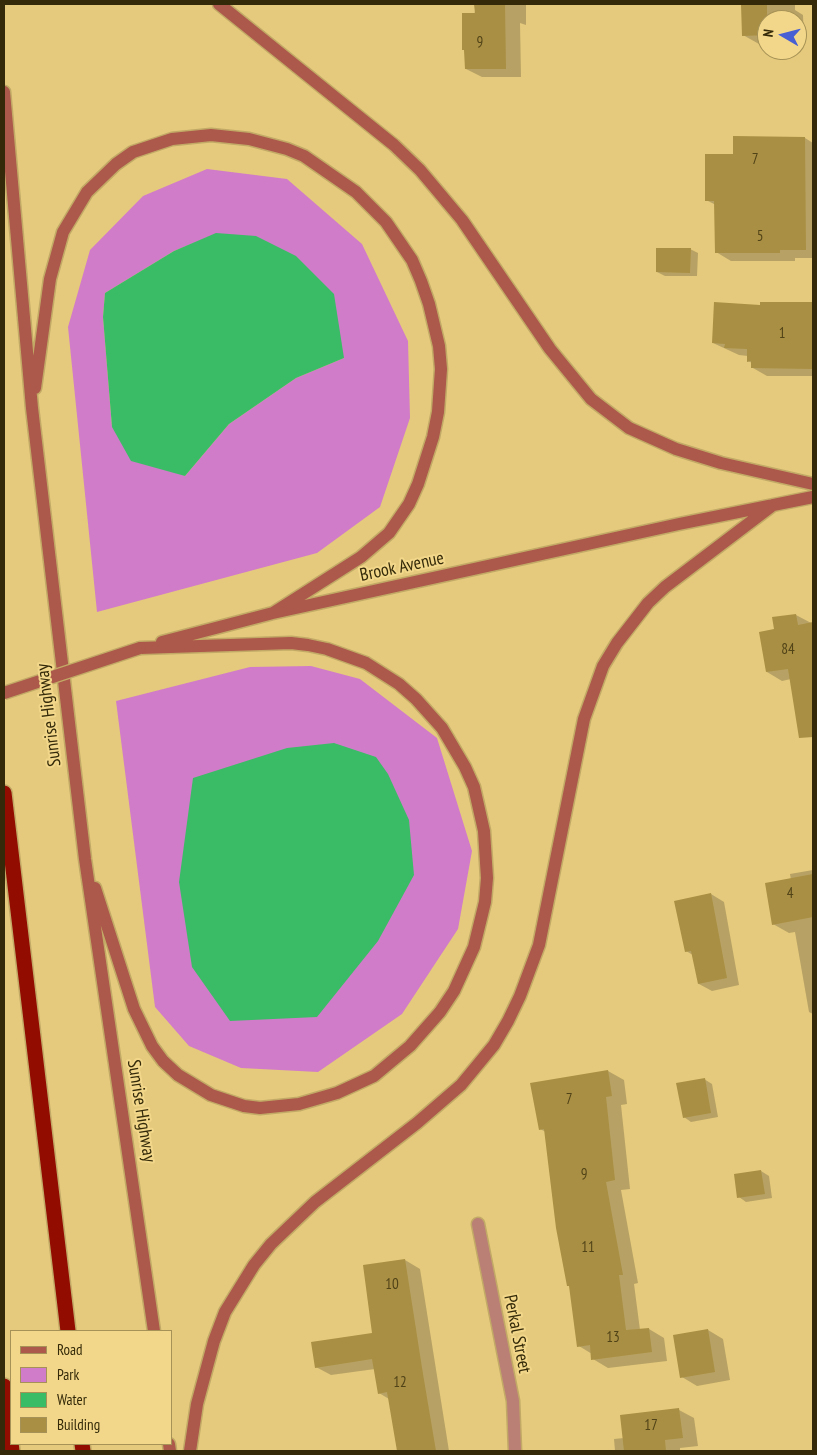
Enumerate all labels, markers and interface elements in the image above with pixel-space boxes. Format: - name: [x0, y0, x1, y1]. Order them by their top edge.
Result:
- north arrow: [757, 10, 807, 60]
- text: N: [759, 28, 778, 38]
- house number: 9: [477, 34, 483, 52]
- house number: 7: [752, 151, 758, 169]
- house number: 5: [757, 228, 763, 246]
- house number: 1: [779, 325, 785, 343]
- street label: Brook Avenue: [358, 548, 446, 586]
- house number: 84: [781, 641, 795, 659]
- street label: Sunrise Highway: [32, 662, 66, 768]
- house number: 4: [787, 885, 793, 903]
- street label: Sunrise Highway: [122, 1058, 160, 1164]
- house number: 7: [566, 1091, 572, 1109]
- house number: 9: [581, 1166, 587, 1184]
- house number: 11: [581, 1239, 595, 1257]
- house number: 10: [385, 1276, 399, 1294]
- street label: Perkal Street: [499, 1293, 535, 1375]
- house number: 13: [606, 1329, 620, 1347]
- legend: [10, 1330, 172, 1445]
- text: Road: [57, 1340, 83, 1359]
- text: Park: [57, 1365, 79, 1384]
- house number: 12: [393, 1374, 407, 1392]
- text: Water: [57, 1390, 87, 1409]
- text: Building: [57, 1415, 100, 1434]
- house number: 17: [644, 1417, 658, 1435]

